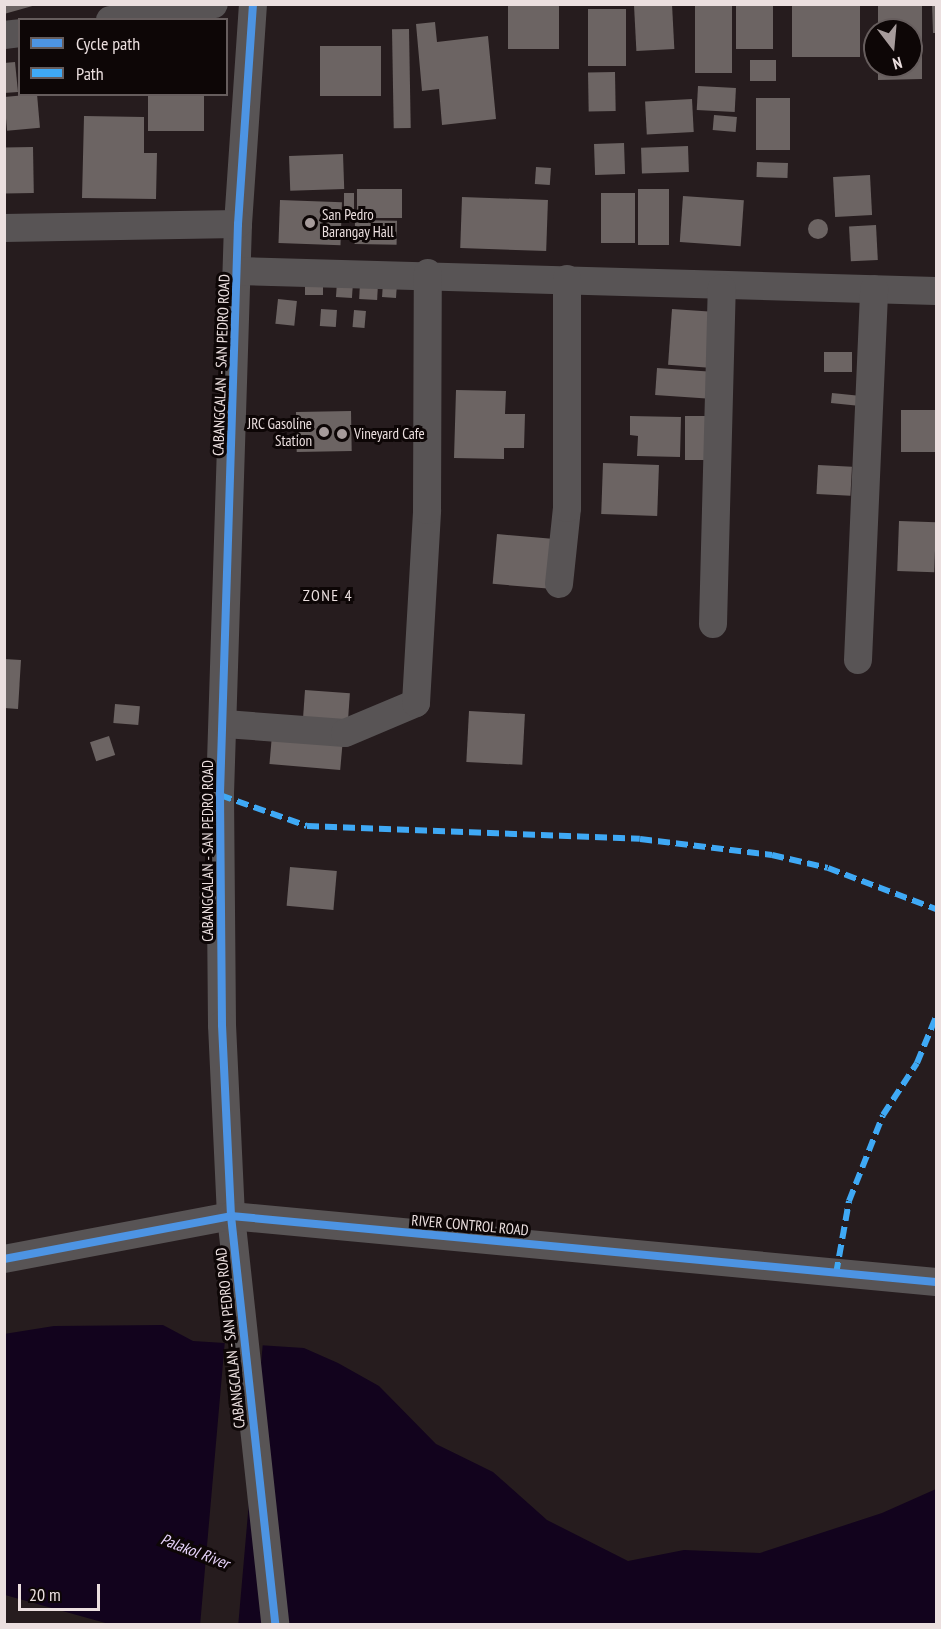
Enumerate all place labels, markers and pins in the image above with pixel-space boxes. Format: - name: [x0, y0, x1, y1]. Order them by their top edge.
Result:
- place label: San Pedro Barangay Hall: [322, 205, 394, 240]
- marker: San Pedro Barangay Hall: [303, 216, 317, 230]
- place label: JRC Gasoline Station: [247, 414, 312, 449]
- marker: JRC Gasoline Station: [317, 425, 331, 439]
- place label: Vineyard Cafe: [354, 425, 425, 443]
- marker: Vineyard Cafe: [335, 427, 349, 441]

